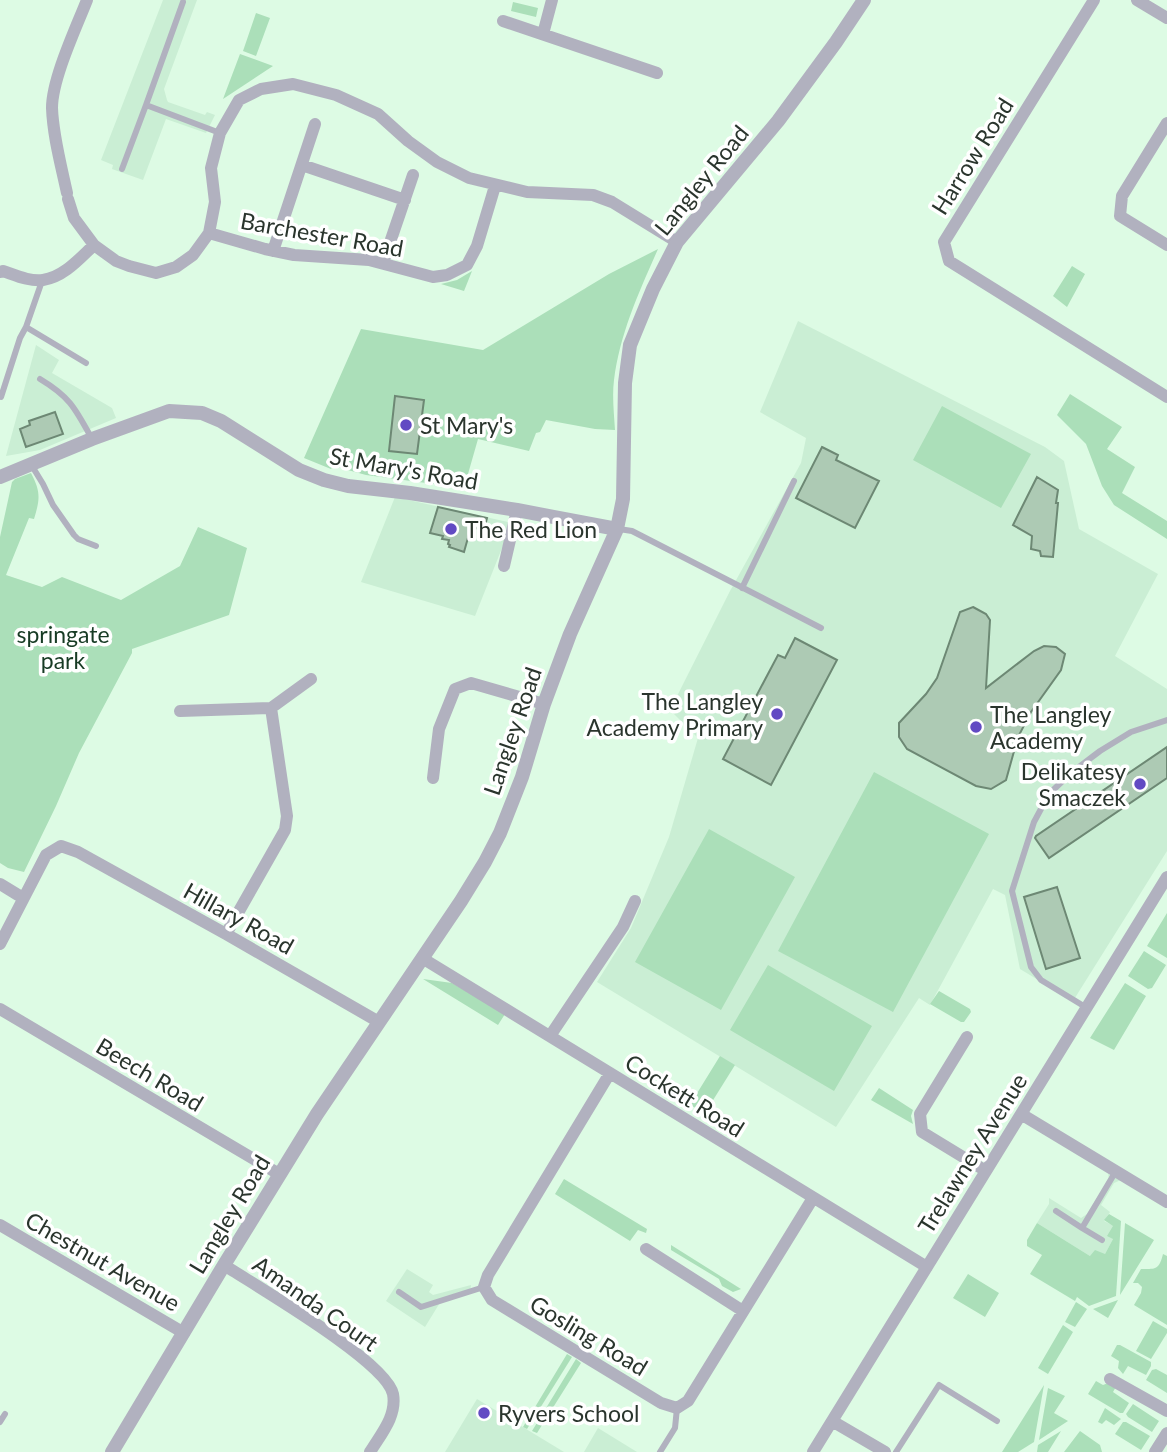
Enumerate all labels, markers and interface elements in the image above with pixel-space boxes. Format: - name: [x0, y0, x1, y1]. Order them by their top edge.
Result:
- street label: Harrow Road: [925, 92, 1019, 220]
- street label: Langley Road: [648, 119, 754, 241]
- street label: Barchester Road: [238, 206, 406, 262]
- place label: St Mary's: [420, 411, 513, 439]
- marker: St Mary's: [398, 417, 414, 433]
- street label: St Mary's Road: [328, 441, 480, 495]
- place label: The Red Lion: [465, 515, 597, 543]
- marker: The Red Lion: [443, 521, 459, 537]
- park label: springate park: [16, 620, 110, 674]
- street label: Langley Road: [477, 663, 547, 799]
- place label: The Langley Academy Primary: [586, 687, 763, 741]
- place label: The Langley Academy: [990, 700, 1112, 754]
- marker: The Langley Academy Primary: [769, 706, 785, 722]
- marker: The Langley Academy: [968, 719, 984, 735]
- place label: Delikatesy Smaczek: [1021, 757, 1126, 811]
- marker: Delikatesy Smaczek: [1132, 776, 1148, 792]
- street label: Hillary Road: [179, 876, 299, 960]
- street label: Beech Road: [91, 1031, 209, 1117]
- street label: Cockett Road: [620, 1047, 750, 1143]
- street label: Trelawney Avenue: [912, 1068, 1032, 1238]
- street label: Langley Road: [183, 1150, 275, 1278]
- street label: Chestnut Avenue: [21, 1205, 185, 1317]
- street label: Amanda Court: [248, 1250, 385, 1357]
- street label: Gosling Road: [525, 1289, 653, 1381]
- place label: Ryvers School: [498, 1399, 639, 1427]
- marker: Ryvers School: [476, 1405, 492, 1421]

